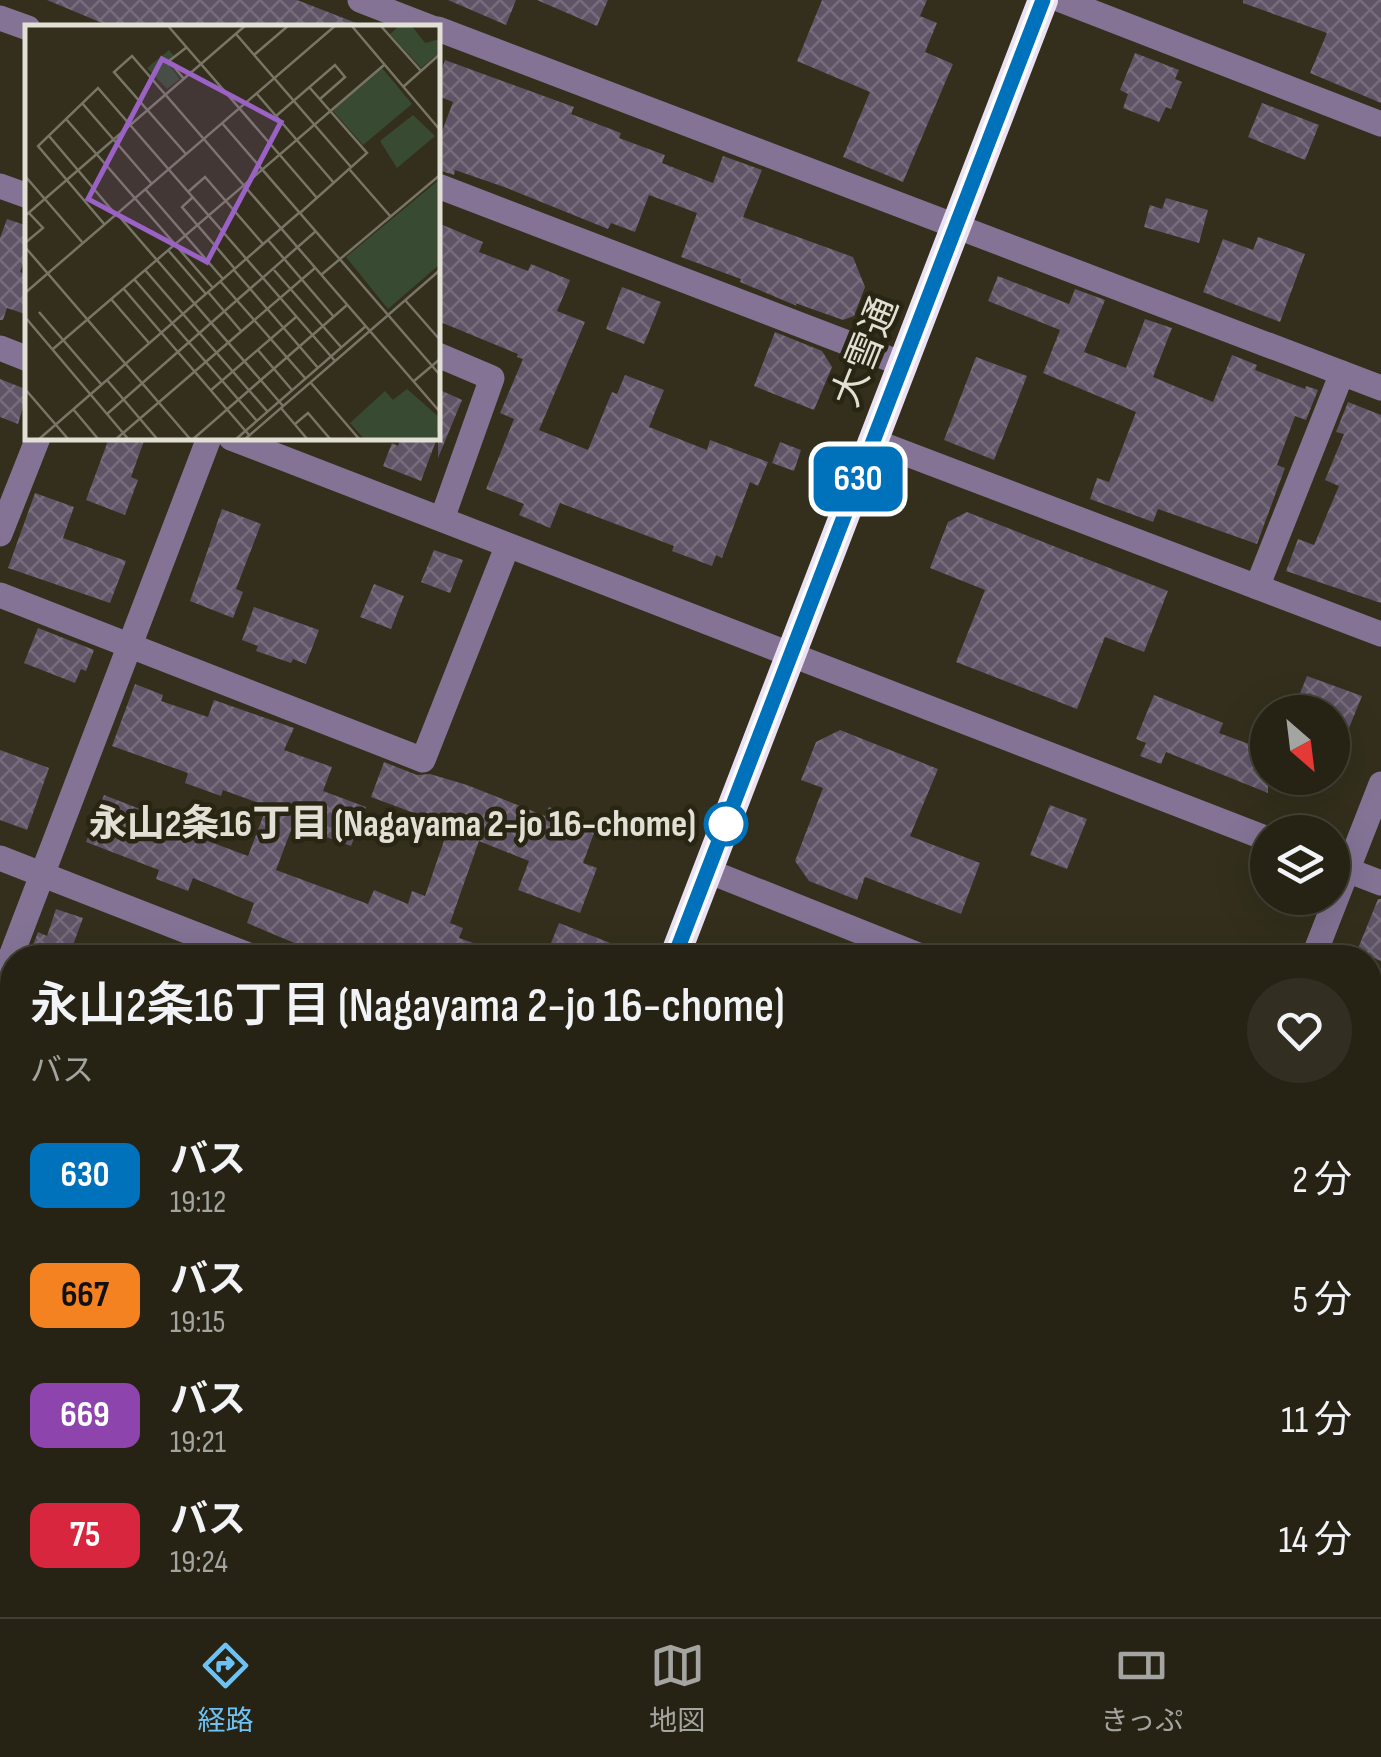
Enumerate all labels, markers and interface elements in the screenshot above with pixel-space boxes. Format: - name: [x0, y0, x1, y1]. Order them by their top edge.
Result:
- inset map: [25, 25, 440, 440]
- street label: 大雪通: [824, 291, 908, 413]
- line badge: 630: [800, 446, 916, 512]
- text: 630: [834, 458, 882, 501]
- north arrow: [1250, 695, 1350, 795]
- map controls: [1250, 695, 1350, 915]
- place label: 永山2条16丁目 (Nagayama 2-jo 16-chome): [89, 802, 696, 847]
- marker: 永山2条16丁目 (Nagayama 2-jo 16-chome): [705, 803, 747, 845]
- button: layers: [1250, 815, 1350, 915]
- text: 永山2条16丁目 (Nagayama 2-jo 16-chome): [30, 978, 785, 1035]
- button: heart: [1247, 978, 1352, 1083]
- text: バス: [30, 1052, 94, 1091]
- text: バス: [170, 1138, 246, 1183]
- text: 630: [61, 1154, 109, 1197]
- text: 2 分: [1292, 1158, 1352, 1203]
- text: 19:12: [170, 1183, 226, 1222]
- text: バス: [170, 1258, 246, 1303]
- text: 667: [61, 1274, 109, 1317]
- text: 5 分: [1293, 1278, 1352, 1323]
- text: 19:15: [170, 1303, 225, 1342]
- text: バス: [170, 1378, 246, 1423]
- text: 669: [60, 1394, 110, 1437]
- text: 11 分: [1281, 1398, 1352, 1443]
- text: 19:21: [170, 1423, 226, 1462]
- text: バス: [170, 1498, 246, 1543]
- text: 75: [70, 1514, 100, 1557]
- text: 14 分: [1279, 1518, 1352, 1563]
- text: 19:24: [170, 1543, 228, 1582]
- tab: 経路: [198, 1638, 254, 1738]
- tab: 地図: [649, 1638, 705, 1738]
- tab: きっぷ: [1100, 1638, 1183, 1738]

